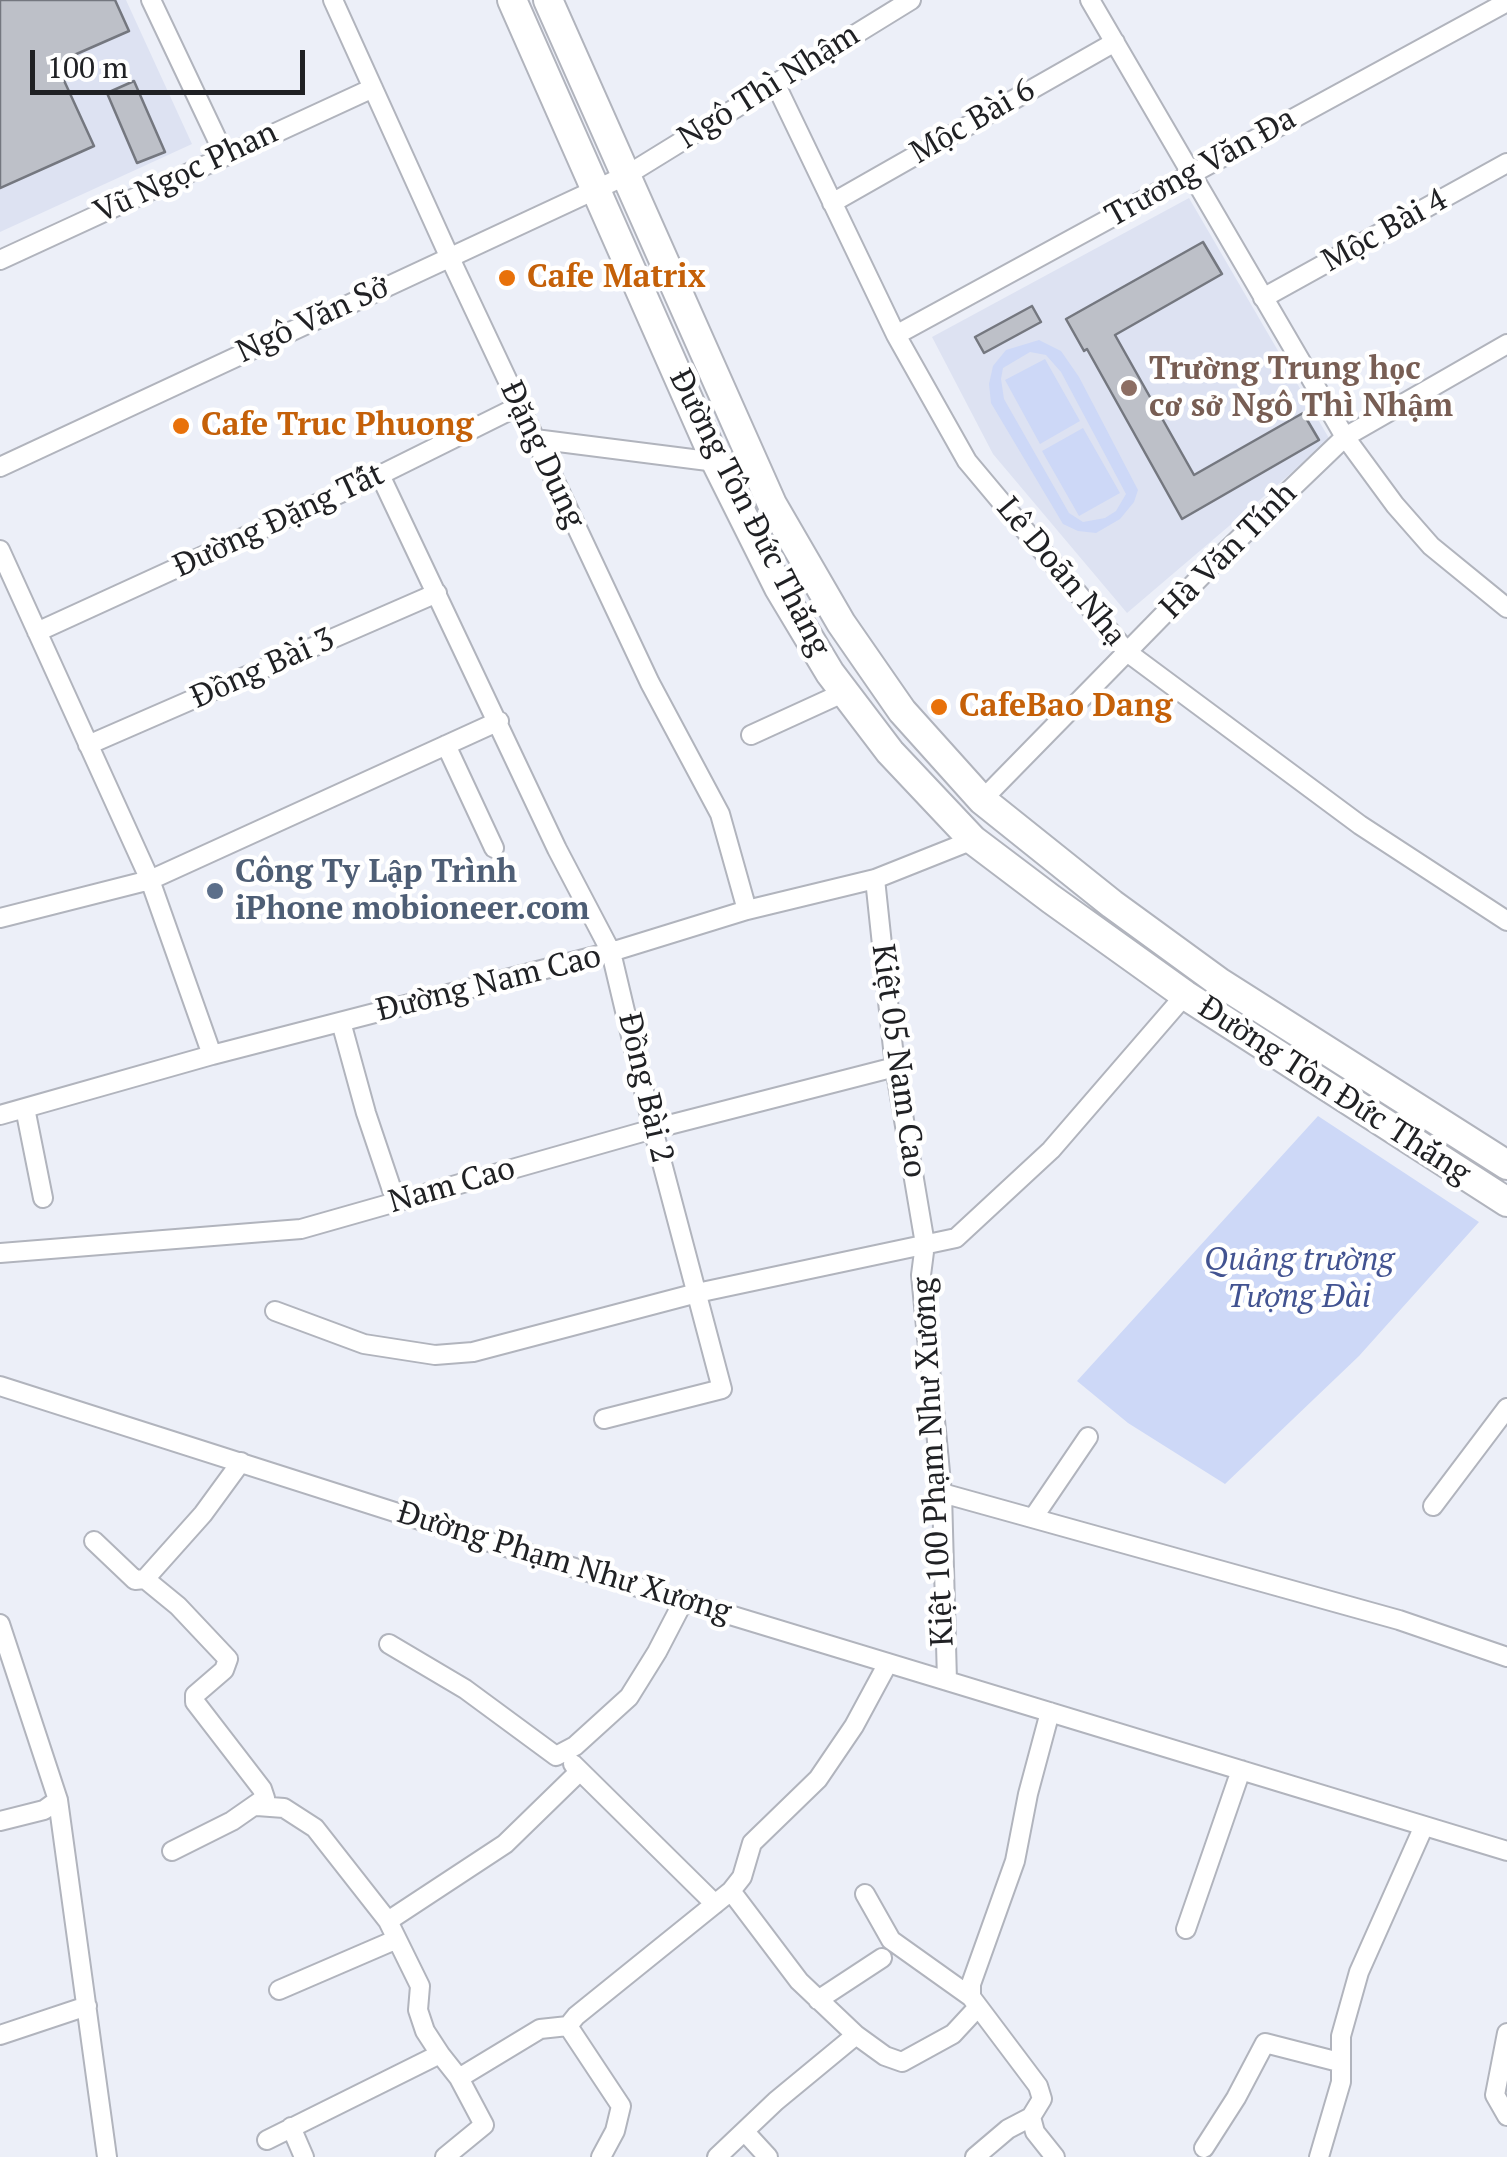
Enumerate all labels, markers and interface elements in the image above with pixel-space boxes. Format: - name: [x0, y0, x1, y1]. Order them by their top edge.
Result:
- street label: Ngô Thì Nhậm: [672, 16, 866, 158]
- scale bar: [35, 30, 310, 92]
- text: 100 m: [47, 47, 128, 87]
- street label: Mộc Bài 6: [904, 71, 1042, 173]
- street label: Trương Văn Đa: [1099, 100, 1303, 236]
- street label: Vũ Ngọc Phan: [88, 114, 284, 232]
- street label: Mộc Bài 4: [1316, 181, 1454, 281]
- place label: Cafe Matrix: [527, 259, 706, 297]
- marker: Cafe Matrix: [496, 267, 518, 289]
- street label: Ngô Văn Sở: [231, 268, 395, 372]
- place label: Trường Trung học cơ sở Ngô Thì Nhậm: [1149, 351, 1453, 426]
- street label: Đường Tôn Đức Thắng: [660, 363, 838, 663]
- street label: Đặng Dung: [491, 376, 593, 534]
- marker: Trường Trung học cơ sở Ngô Thì Nhậm: [1118, 377, 1140, 399]
- place label: Cafe Truc Phuong: [201, 407, 474, 445]
- marker: Cafe Truc Phuong: [170, 415, 192, 437]
- street label: Đường Đặng Tất: [168, 455, 390, 587]
- street label: Hà Văn Tính: [1153, 475, 1305, 627]
- street label: Lê Doãn Nhạ: [988, 490, 1134, 654]
- street label: Đồng Bài 3: [185, 620, 341, 718]
- place label: CafeBao Dang: [959, 688, 1173, 726]
- marker: CafeBao Dang: [928, 696, 950, 718]
- place label: Công Ty Lập Trình iPhone mobioneer.com: [235, 854, 589, 929]
- marker: Công Ty Lập Trình iPhone mobioneer.com: [204, 880, 226, 902]
- street label: Đường Nam Cao: [373, 938, 605, 1030]
- street label: Kiệt 05 Nam Cao: [863, 942, 933, 1180]
- street label: Đường Tôn Đức Thắng: [1191, 989, 1477, 1193]
- street label: Đồng Bài 2: [609, 1009, 681, 1167]
- street label: Nam Cao: [384, 1150, 520, 1222]
- park label: Quảng trường Tượng Đài: [1204, 1242, 1394, 1317]
- street label: Kiệt 100 Phạm Như Xương: [905, 1277, 963, 1647]
- street label: Đường Phạm Như Xương: [393, 1494, 735, 1632]

